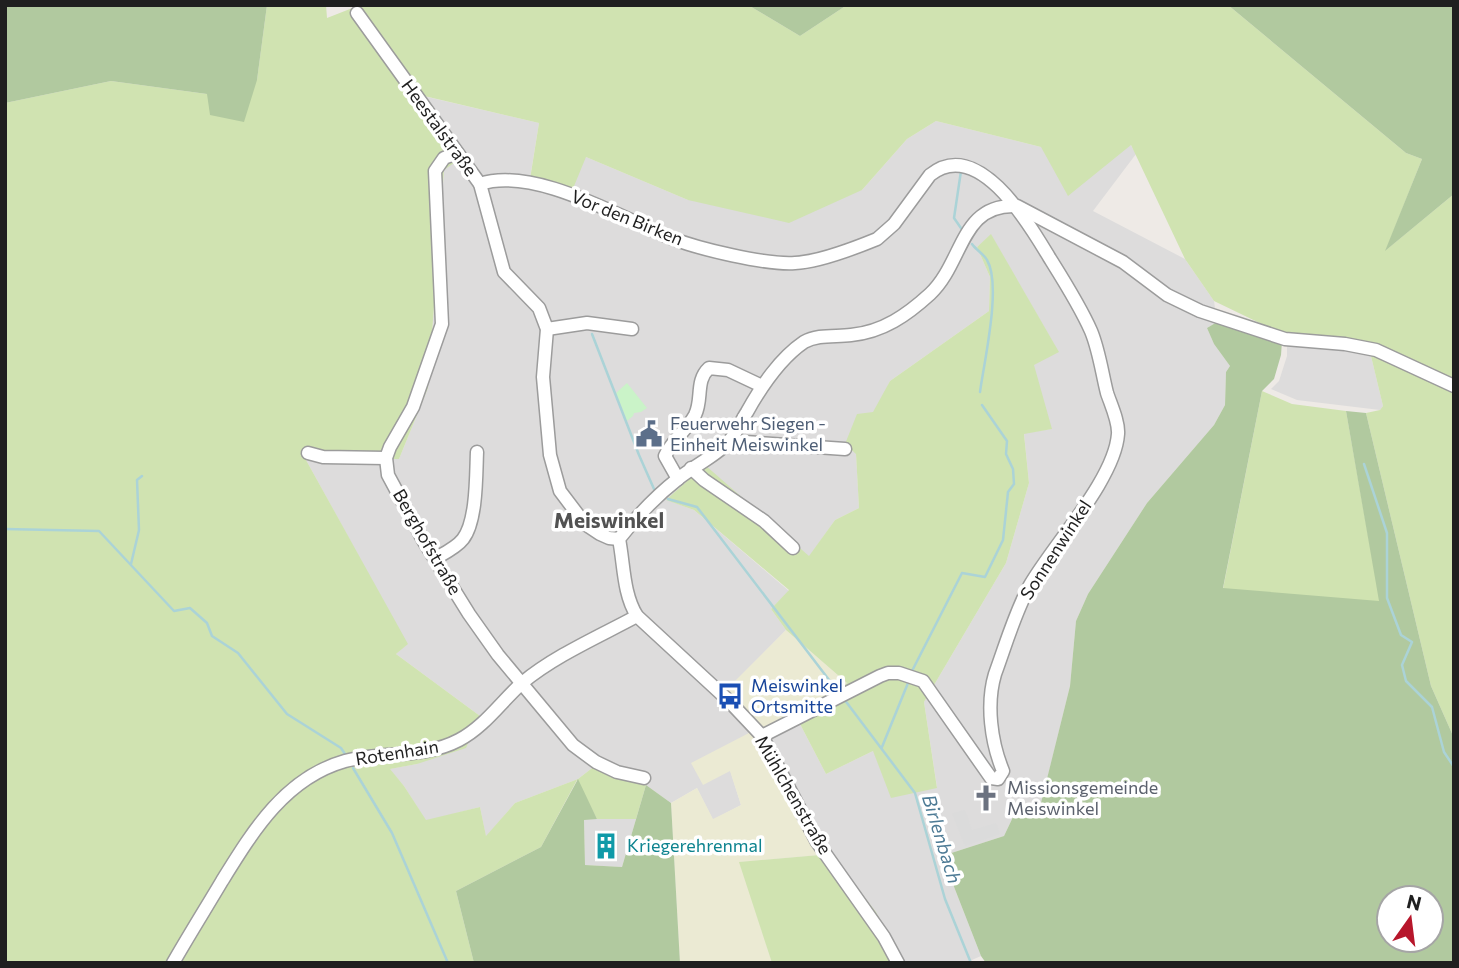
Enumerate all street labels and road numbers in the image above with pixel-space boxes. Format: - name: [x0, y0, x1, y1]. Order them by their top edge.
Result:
- street label: Heestalstraße: [397, 75, 482, 180]
- street label: Vor den Birken: [568, 185, 687, 250]
- street label: Berghofstraße: [389, 485, 467, 598]
- street label: Sonnenwinkel: [1015, 496, 1096, 603]
- street label: Mühlchenstraße: [751, 731, 837, 858]
- street label: Rotenhain: [354, 735, 440, 769]

